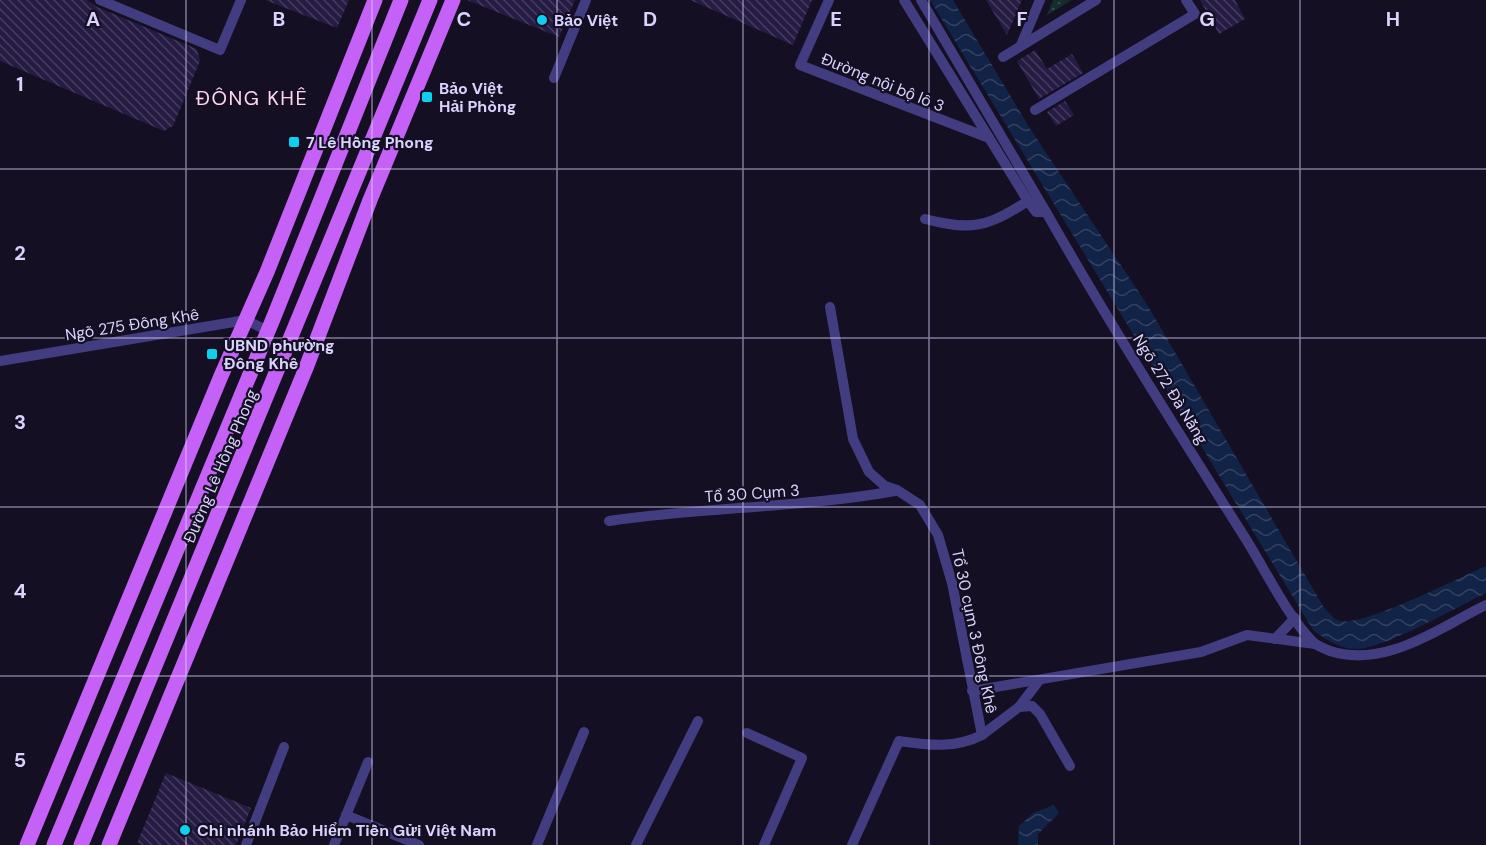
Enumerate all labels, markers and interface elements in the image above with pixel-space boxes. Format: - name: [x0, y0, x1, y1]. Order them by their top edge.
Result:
- text: A: [86, 6, 100, 32]
- text: B: [273, 6, 285, 32]
- text: C: [457, 6, 471, 32]
- text: D: [643, 6, 657, 32]
- text: E: [830, 6, 842, 32]
- text: F: [1016, 6, 1028, 32]
- text: G: [1199, 6, 1215, 32]
- text: H: [1386, 6, 1400, 32]
- place label: Bảo Việt: [554, 10, 618, 31]
- marker: Bảo Việt: [535, 13, 549, 27]
- street label: Đường nội bộ lô 3: [818, 48, 947, 117]
- text: 1: [16, 71, 24, 97]
- place label: Bảo Việt Hải Phòng: [439, 78, 516, 117]
- district label: ĐÔNG KHÊ: [196, 85, 308, 111]
- marker: Bảo Việt Hải Phòng: [420, 90, 434, 104]
- place label: 7 Lê Hồng Phong: [306, 132, 434, 153]
- marker: 7 Lê Hồng Phong: [287, 135, 301, 149]
- text: 2: [14, 240, 26, 266]
- street label: Ngõ 275 Đông Khê: [64, 304, 201, 345]
- street label: Ngõ 272 Đà Nẵng: [1128, 330, 1213, 448]
- place label: UBND phường Đông Khê: [224, 335, 335, 374]
- marker: UBND phường Đông Khê: [205, 347, 219, 361]
- street label: Đường Lê Hồng Phong: [179, 386, 262, 546]
- text: 3: [14, 409, 26, 435]
- street label: Tổ 30 Cụm 3: [704, 480, 800, 507]
- street label: Tổ 30 cụm 3 Đông Khê: [947, 547, 1002, 715]
- text: 4: [14, 578, 27, 604]
- text: 5: [14, 747, 26, 773]
- place label: Chi nhánh Bảo Hiểm Tiền Gửi Việt Nam: [197, 820, 496, 841]
- marker: Chi nhánh Bảo Hiểm Tiền Gửi Việt Nam: [178, 823, 192, 837]

